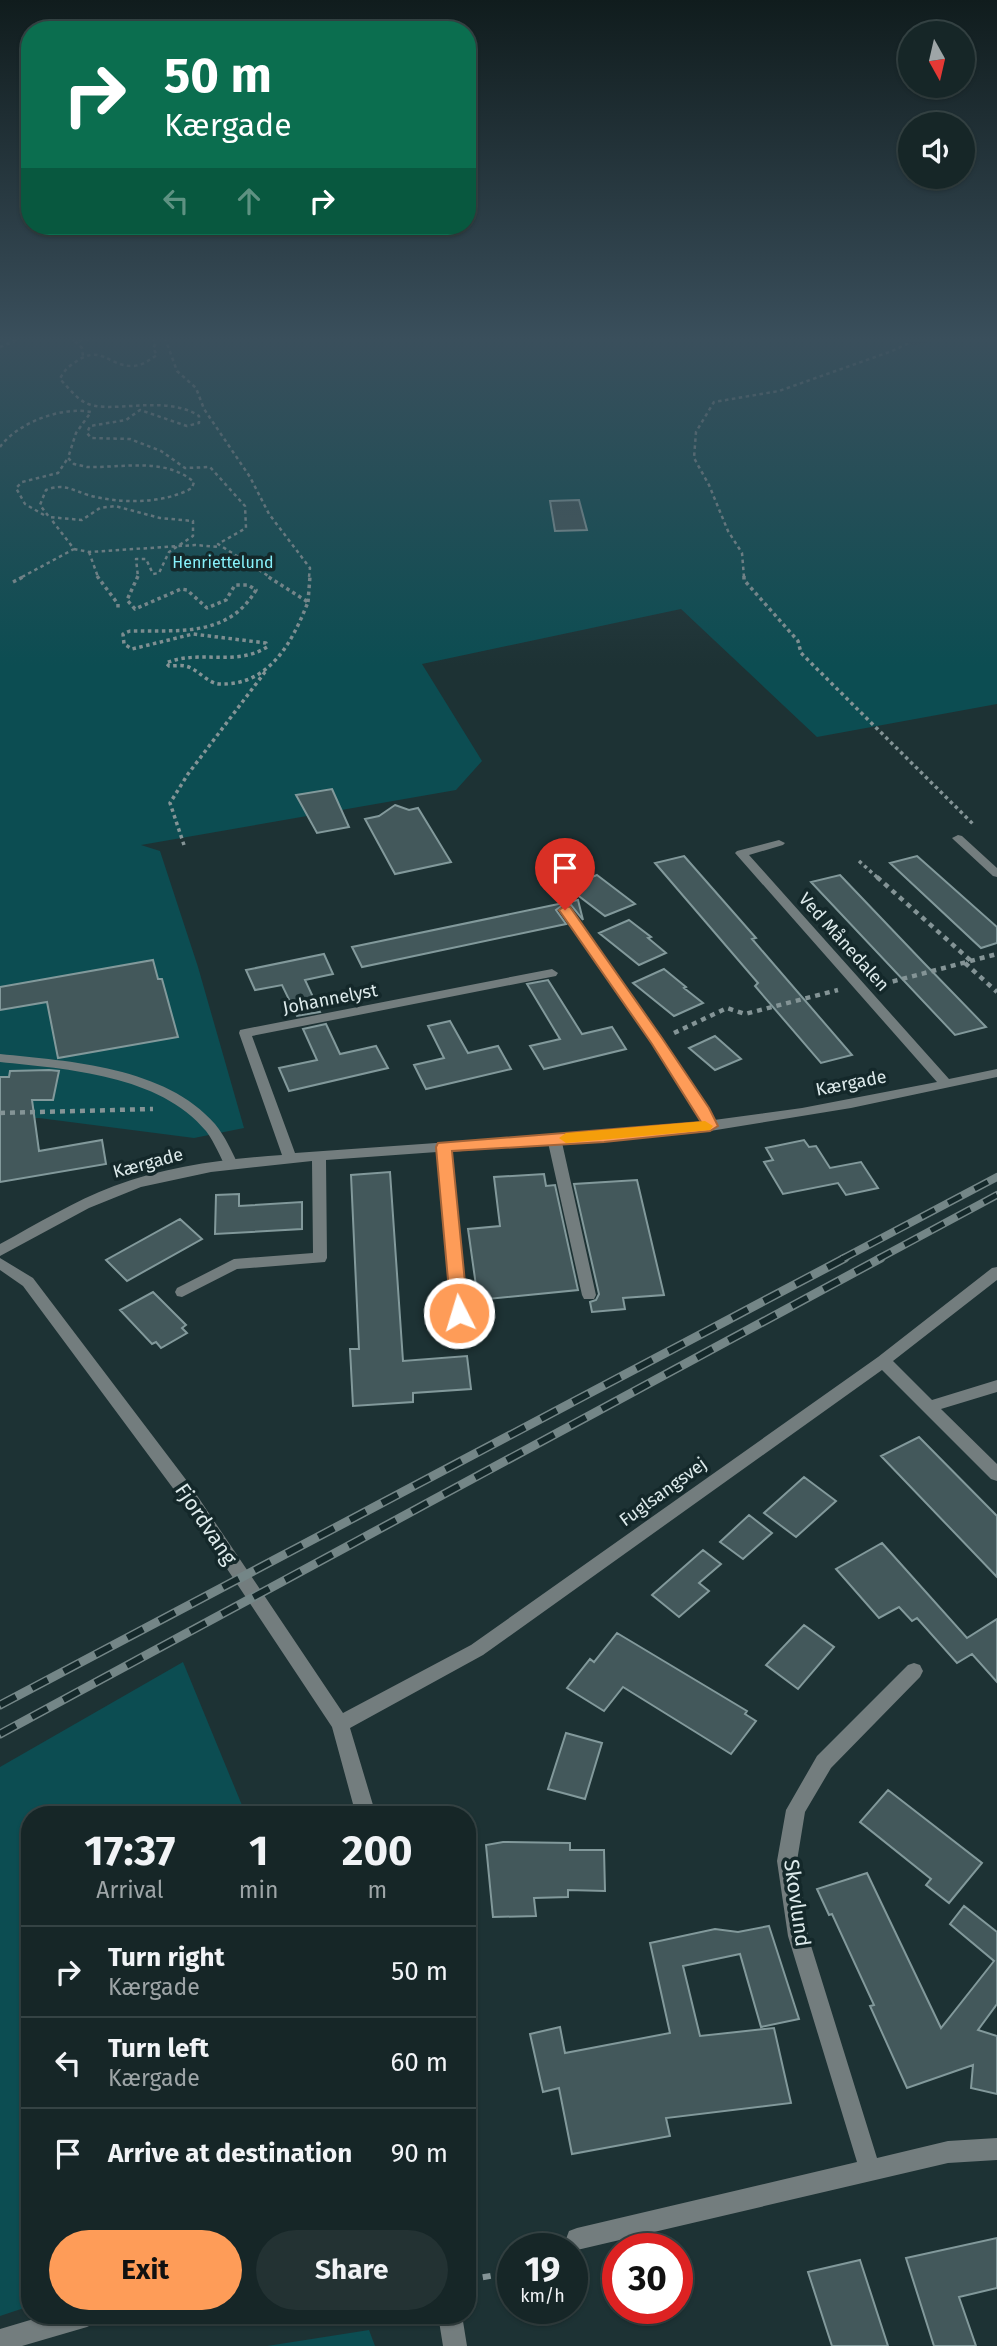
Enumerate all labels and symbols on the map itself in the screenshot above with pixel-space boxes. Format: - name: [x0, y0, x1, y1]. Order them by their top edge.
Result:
- north arrow: [898, 21, 975, 98]
- park label: Henriettelund: [172, 553, 274, 572]
- pin: [535, 838, 595, 910]
- street label: Ved Månedalen: [794, 888, 894, 996]
- street label: Johannelyst: [281, 979, 380, 1019]
- street label: Kærgade: [814, 1065, 888, 1101]
- street label: Kærgade: [110, 1143, 186, 1183]
- position arrow: [422, 1276, 496, 1350]
- street label: Fuglsangsvej: [615, 1453, 711, 1531]
- street label: Fjordvang: [169, 1478, 243, 1570]
- street label: Skovlund: [778, 1858, 816, 1948]
- speed limit sign: 30: [602, 2233, 693, 2324]

